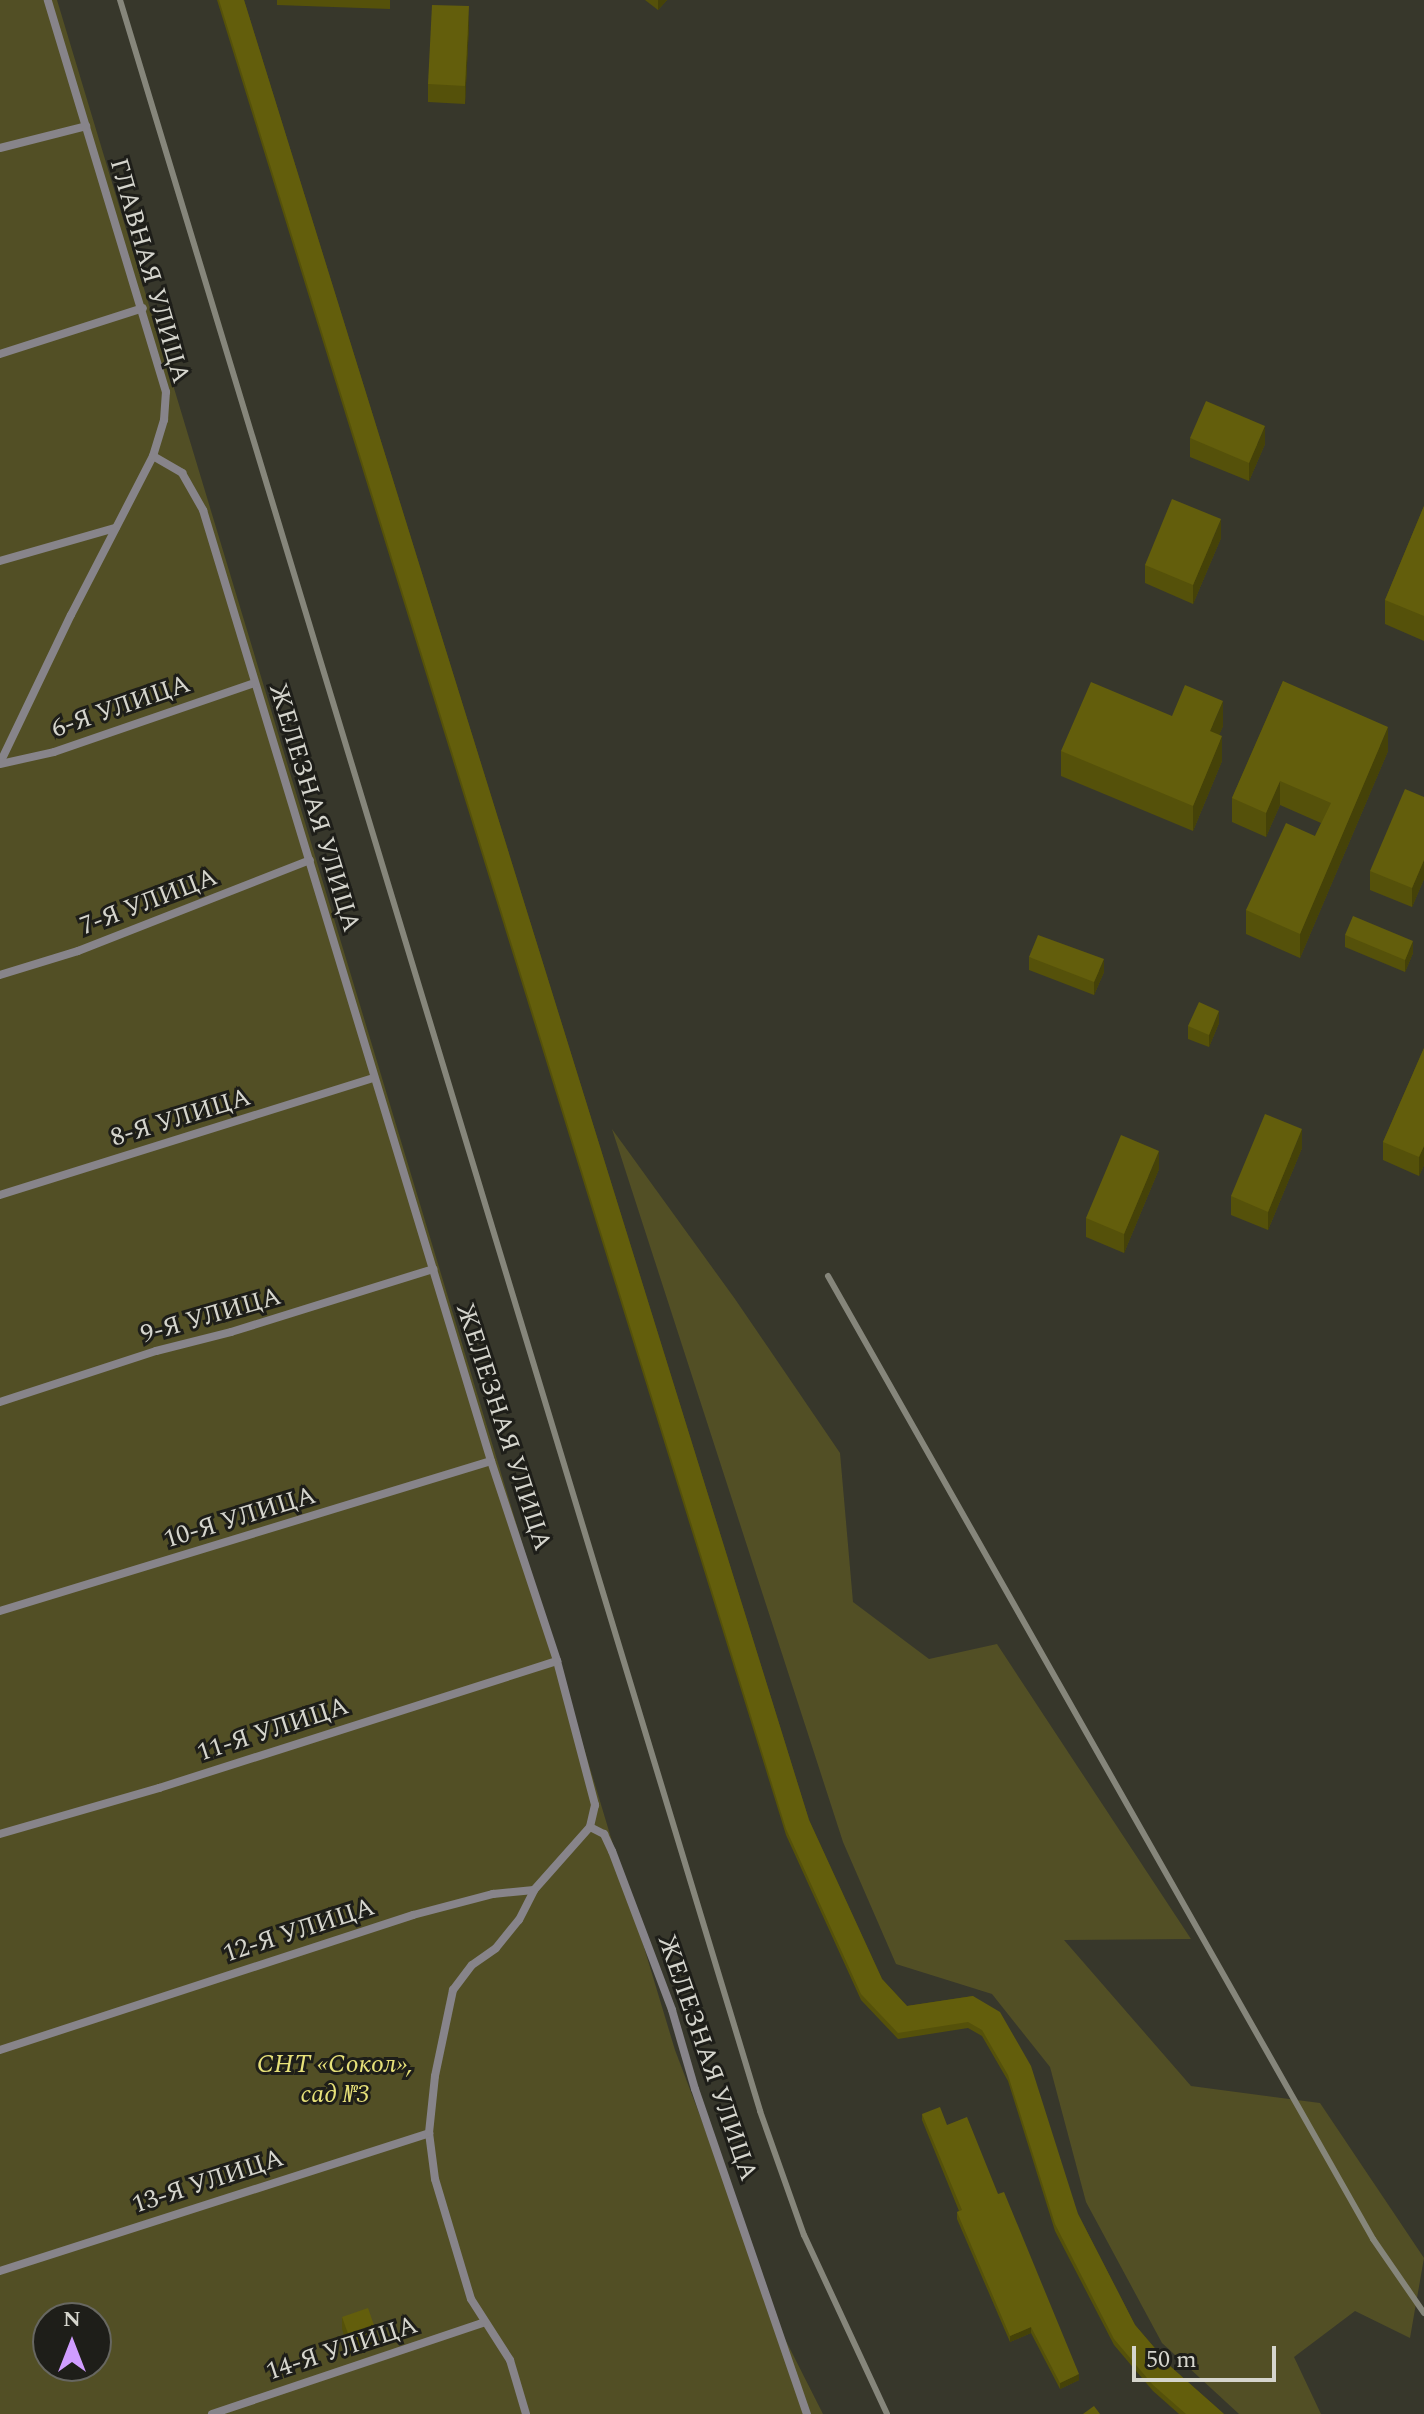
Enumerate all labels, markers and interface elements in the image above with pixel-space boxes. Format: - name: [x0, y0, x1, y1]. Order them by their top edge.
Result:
- street label: ГЛАВНАЯ УЛИЦА: [102, 155, 196, 387]
- street label: 6-Я УЛИЦА: [48, 669, 194, 745]
- street label: ЖЕЛЕЗНАЯ УЛИЦА: [261, 680, 367, 936]
- street label: 7-Я УЛИЦА: [76, 862, 222, 942]
- street label: 8-Я УЛИЦА: [107, 1082, 255, 1154]
- street label: 9-Я УЛИЦА: [137, 1281, 285, 1351]
- street label: ЖЕЛЕЗНАЯ УЛИЦА: [448, 1299, 558, 1555]
- street label: 10-Я УЛИЦА: [160, 1480, 320, 1556]
- street label: 11-Я УЛИЦА: [193, 1691, 353, 1769]
- street label: 12-Я УЛИЦА: [219, 1892, 379, 1970]
- street label: ЖЕЛЕЗНАЯ УЛИЦА: [650, 1931, 764, 2185]
- park label: СНТ «Сокол», сад №3: [257, 2049, 413, 2110]
- street label: 13-Я УЛИЦА: [128, 2143, 288, 2221]
- north arrow: [32, 2302, 112, 2382]
- text: N: [63, 2303, 81, 2336]
- street label: 14-Я УЛИЦА: [262, 2310, 422, 2388]
- scale bar: [1136, 2330, 1280, 2380]
- text: 50 m: [1146, 2342, 1197, 2378]

